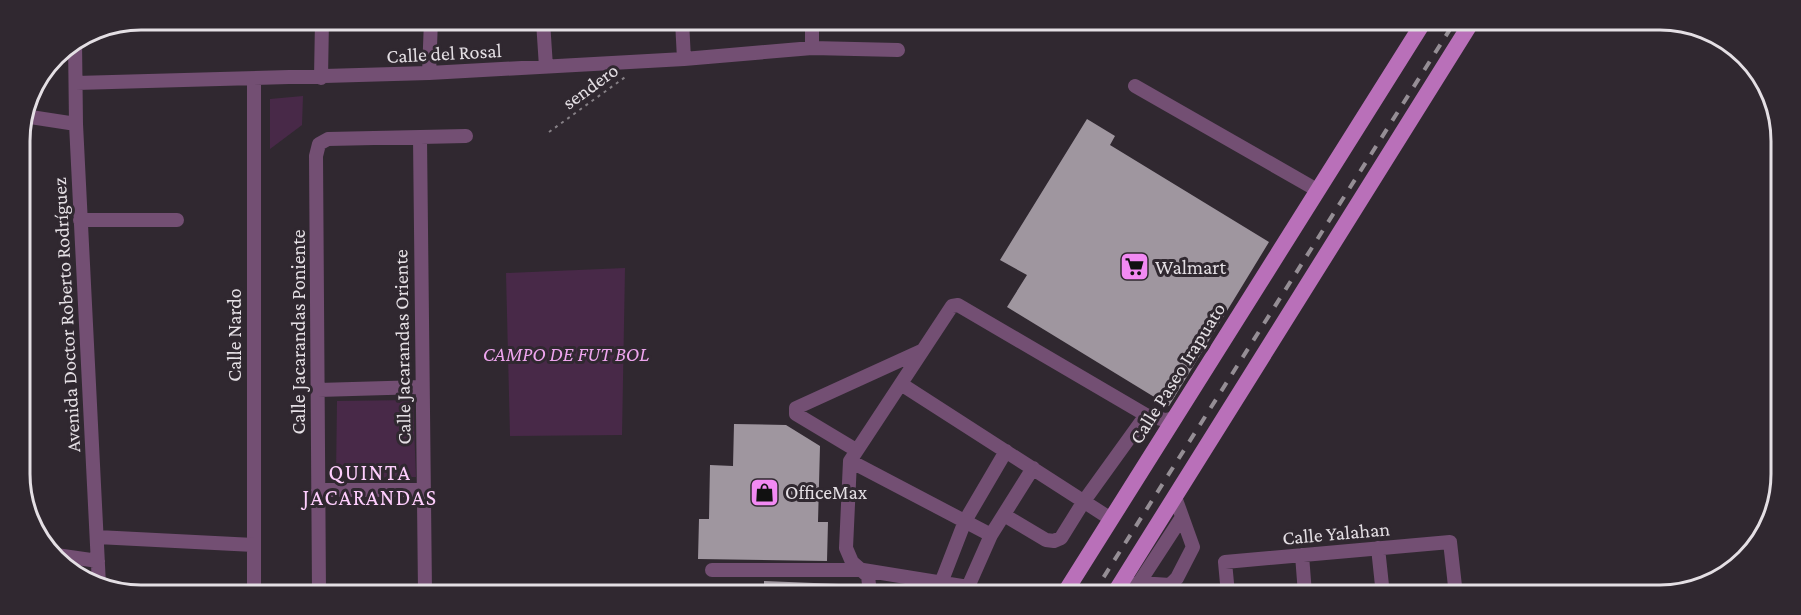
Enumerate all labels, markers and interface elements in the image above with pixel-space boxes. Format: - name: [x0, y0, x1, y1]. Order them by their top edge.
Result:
- street label: Calle del Rosal: [386, 39, 502, 67]
- street label: sendero: [558, 58, 622, 114]
- street label: Avenida Doctor Roberto Rodríguez: [48, 177, 85, 453]
- street label: Calle Jacarandas Poniente: [287, 229, 310, 435]
- street label: Calle Jacarandas Oriente: [389, 249, 416, 445]
- supermarket icon: Walmart: [1118, 251, 1150, 283]
- place label: Walmart: [1155, 256, 1226, 278]
- street label: Calle Nardo: [223, 288, 245, 382]
- street label: Calle Paseo Irapuato: [1125, 298, 1230, 448]
- park label: CAMPO DE FUT BOL: [483, 343, 649, 365]
- district label: QUINTA JACARANDAS: [301, 460, 438, 510]
- shop icon: OfficeMax: [748, 476, 780, 508]
- place label: OfficeMax: [785, 481, 868, 503]
- street label: Calle Yalahan: [1281, 517, 1391, 549]

